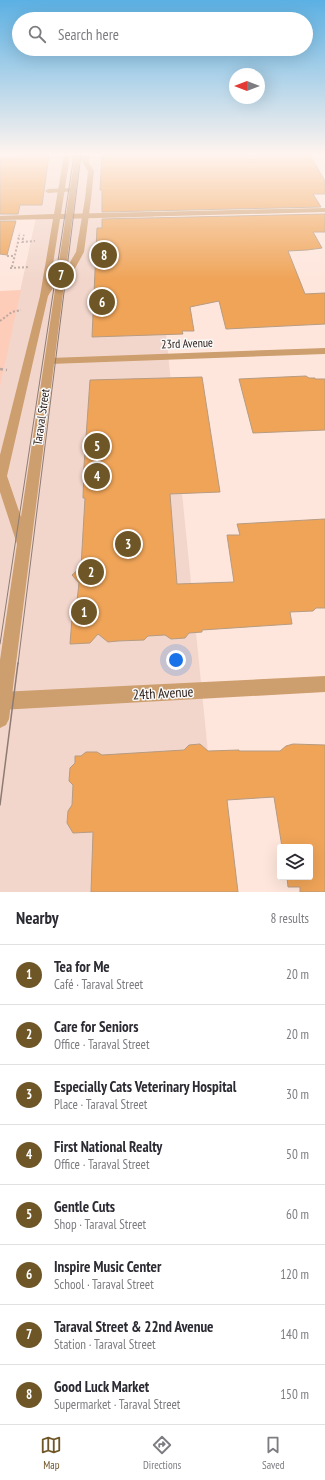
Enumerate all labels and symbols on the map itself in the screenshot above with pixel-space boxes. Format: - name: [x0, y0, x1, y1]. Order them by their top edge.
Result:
- north arrow: [229, 68, 265, 104]
- pin: 8: [91, 240, 117, 270]
- pin: 7: [48, 260, 74, 290]
- pin: 6: [89, 287, 115, 317]
- street label: 23rd Avenue: [161, 335, 213, 351]
- street label: Taraval Street: [30, 387, 52, 446]
- pin: 5: [84, 431, 110, 461]
- pin: 4: [84, 461, 110, 491]
- pin: 3: [115, 529, 141, 559]
- pin: 2: [78, 557, 104, 587]
- pin: 1: [71, 597, 97, 627]
- your location: [166, 650, 186, 670]
- street label: 24th Avenue: [132, 682, 194, 704]

